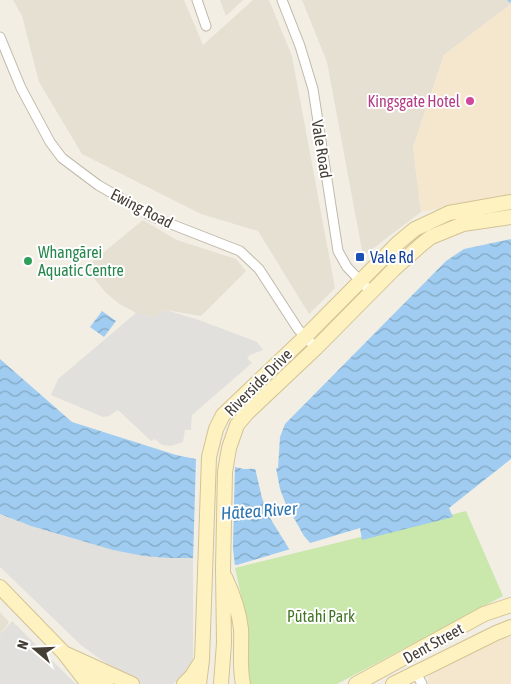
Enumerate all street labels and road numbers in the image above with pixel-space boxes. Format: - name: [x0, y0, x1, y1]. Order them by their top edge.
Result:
- street label: Vale Road: [309, 119, 335, 179]
- street label: Ewing Road: [107, 185, 176, 232]
- street label: Riverside Drive: [221, 345, 295, 419]
- street label: Dent Street: [400, 619, 467, 667]

